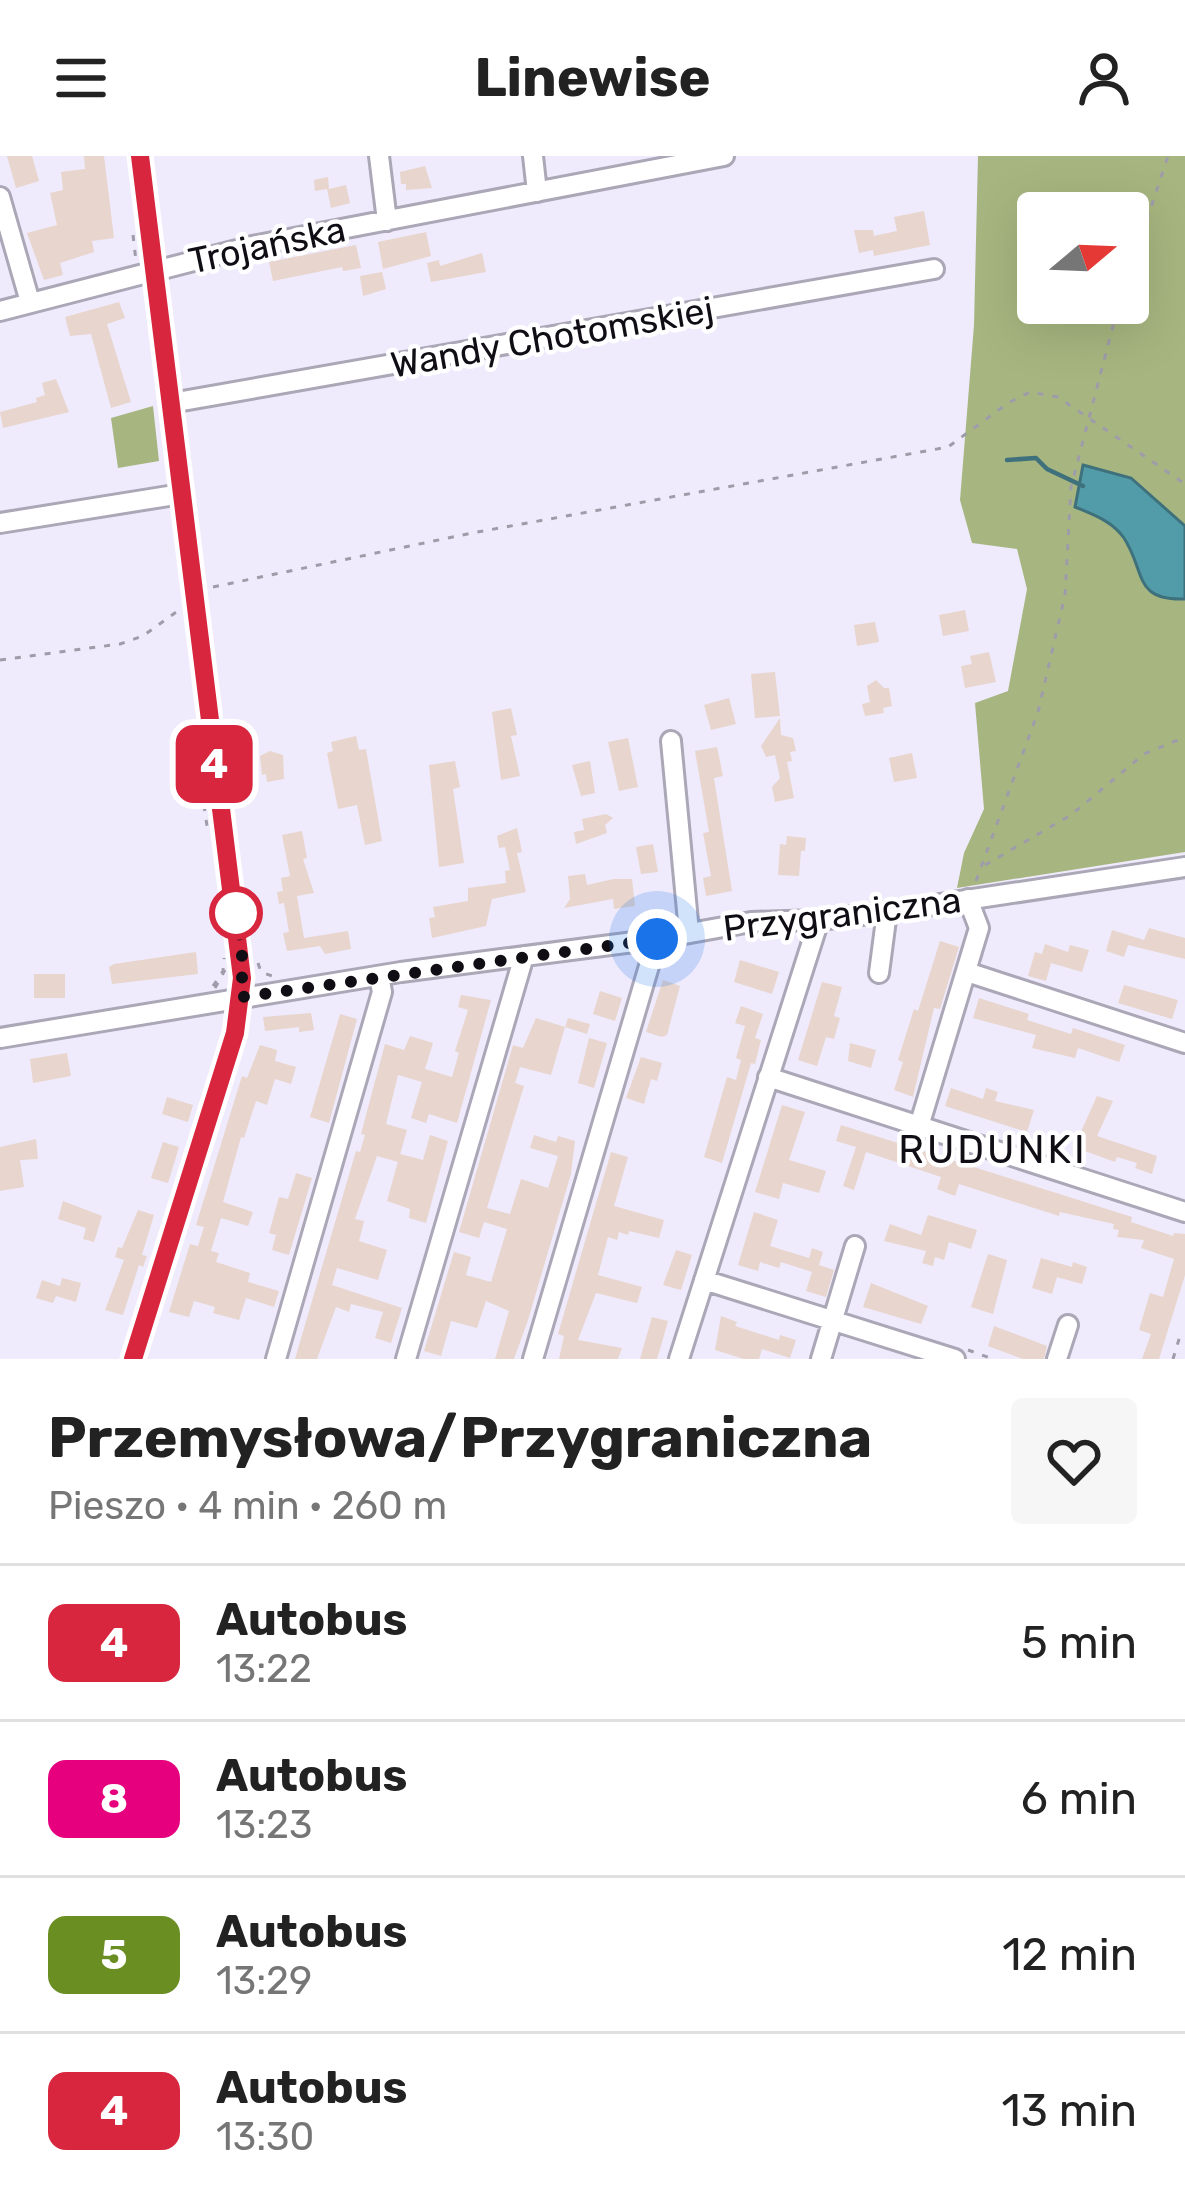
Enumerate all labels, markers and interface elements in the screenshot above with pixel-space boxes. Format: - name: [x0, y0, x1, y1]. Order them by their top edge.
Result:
- icon: menu: [48, 45, 114, 111]
- icon: person: [1071, 45, 1137, 111]
- text: Linewise: [474, 46, 711, 110]
- north arrow: [1017, 192, 1149, 324]
- map controls: [1017, 192, 1149, 324]
- street label: Trojańska: [185, 207, 349, 283]
- street label: Wandy Chotomskiej: [387, 287, 717, 387]
- line badge: 4: [175, 725, 253, 803]
- text: 4: [200, 739, 228, 789]
- street label: Przygraniczna: [721, 878, 963, 950]
- unlabelled marker: [211, 888, 261, 938]
- your location: [627, 909, 687, 969]
- district label: RUDUNKI: [898, 1127, 1088, 1173]
- button: heart: [1011, 1398, 1137, 1524]
- text: Przemysłowa/Przygraniczna: [48, 1404, 872, 1471]
- text: Pieszo · 4 min · 260 m: [48, 1483, 447, 1529]
- text: Autobus: [216, 1593, 407, 1646]
- text: 5 min: [1021, 1616, 1137, 1669]
- text: 4: [100, 1618, 128, 1668]
- text: 13:22: [216, 1646, 312, 1692]
- text: Autobus: [216, 1749, 407, 1802]
- text: 6 min: [1021, 1772, 1137, 1825]
- text: 8: [100, 1774, 128, 1824]
- text: 13:23: [216, 1802, 312, 1848]
- text: Autobus: [216, 1905, 407, 1958]
- text: 12 min: [1002, 1928, 1137, 1981]
- text: 5: [100, 1930, 128, 1980]
- text: 13:29: [216, 1958, 312, 2004]
- text: Autobus: [216, 2061, 407, 2114]
- text: 13 min: [1002, 2084, 1137, 2137]
- text: 4: [100, 2086, 128, 2136]
- text: 13:30: [216, 2114, 314, 2160]

